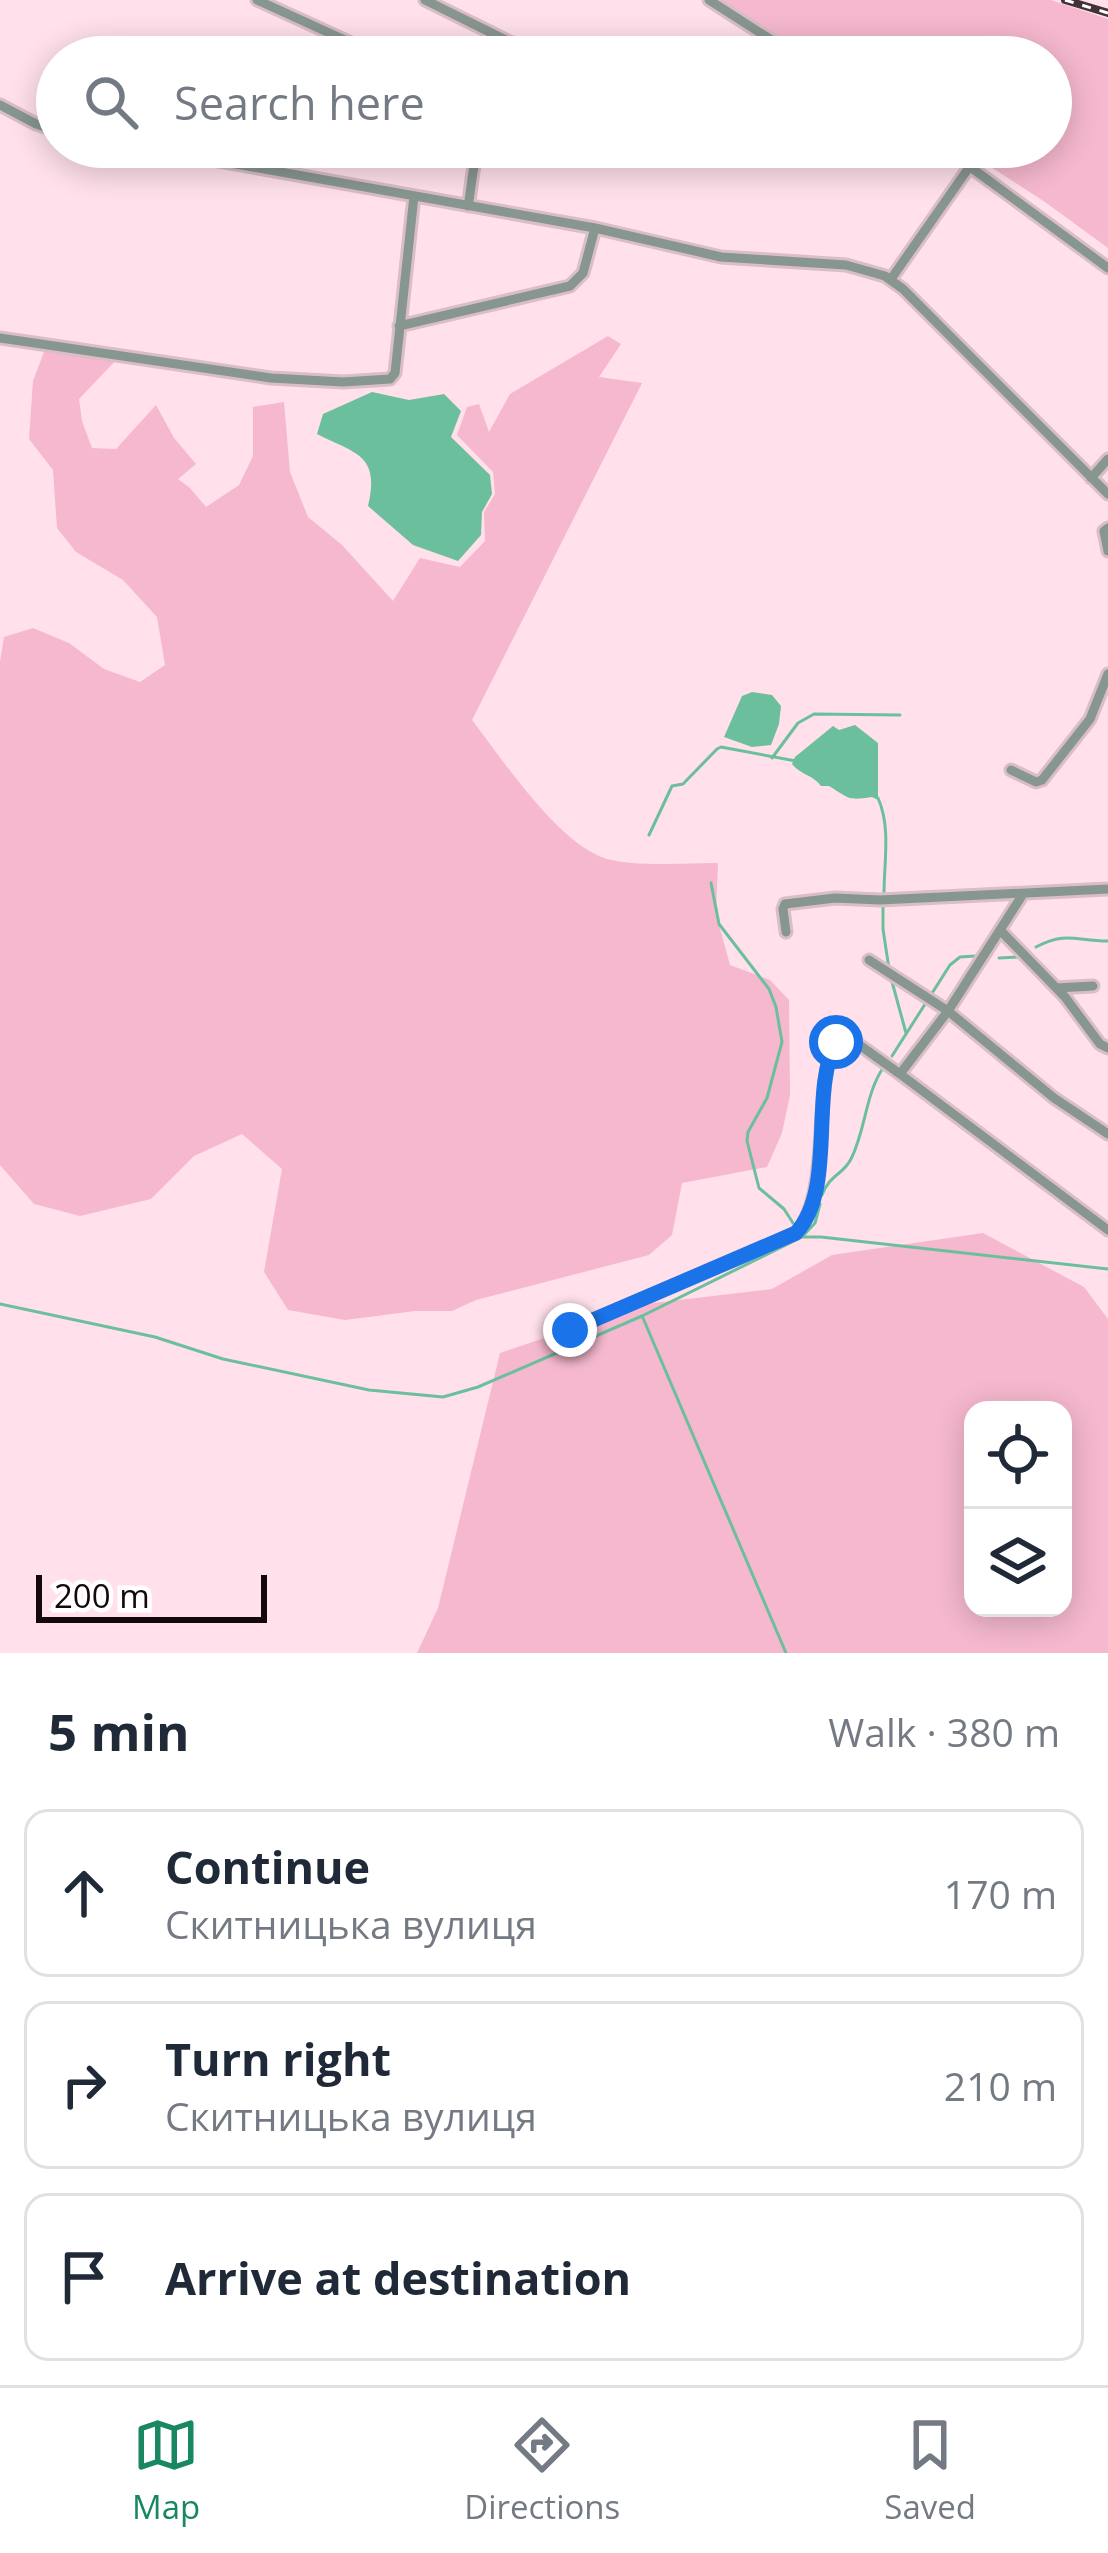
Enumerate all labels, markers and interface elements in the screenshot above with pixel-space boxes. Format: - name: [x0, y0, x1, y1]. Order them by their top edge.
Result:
- search box: [36, 36, 1072, 168]
- icon: search: [78, 69, 144, 135]
- text: Search here: [174, 72, 425, 133]
- route start: [809, 1015, 863, 1069]
- route end: [543, 1303, 597, 1357]
- map controls: [964, 1401, 1072, 1617]
- button: locate: [964, 1401, 1072, 1509]
- button: layers: [964, 1509, 1072, 1617]
- scale bar: [36, 1569, 267, 1622]
- text: 200 m: [54, 1573, 150, 1618]
- text: 5 min: [48, 1696, 190, 1766]
- text: Walk · 380 m: [828, 1705, 1060, 1758]
- text: Continue: [165, 1836, 370, 1897]
- icon: ahead: [51, 1860, 117, 1926]
- text: 170 m: [944, 1867, 1057, 1920]
- text: Скитницька вулиця: [165, 1897, 537, 1950]
- text: Turn right: [165, 2028, 391, 2089]
- icon: right: [51, 2052, 117, 2118]
- text: 210 m: [944, 2059, 1057, 2112]
- text: Скитницька вулиця: [165, 2089, 537, 2142]
- icon: arrive: [51, 2244, 117, 2310]
- text: Arrive at destination: [165, 2247, 631, 2308]
- tab: Map: [132, 2412, 200, 2529]
- tab: Directions: [464, 2412, 620, 2529]
- tab: Saved: [884, 2412, 976, 2529]

